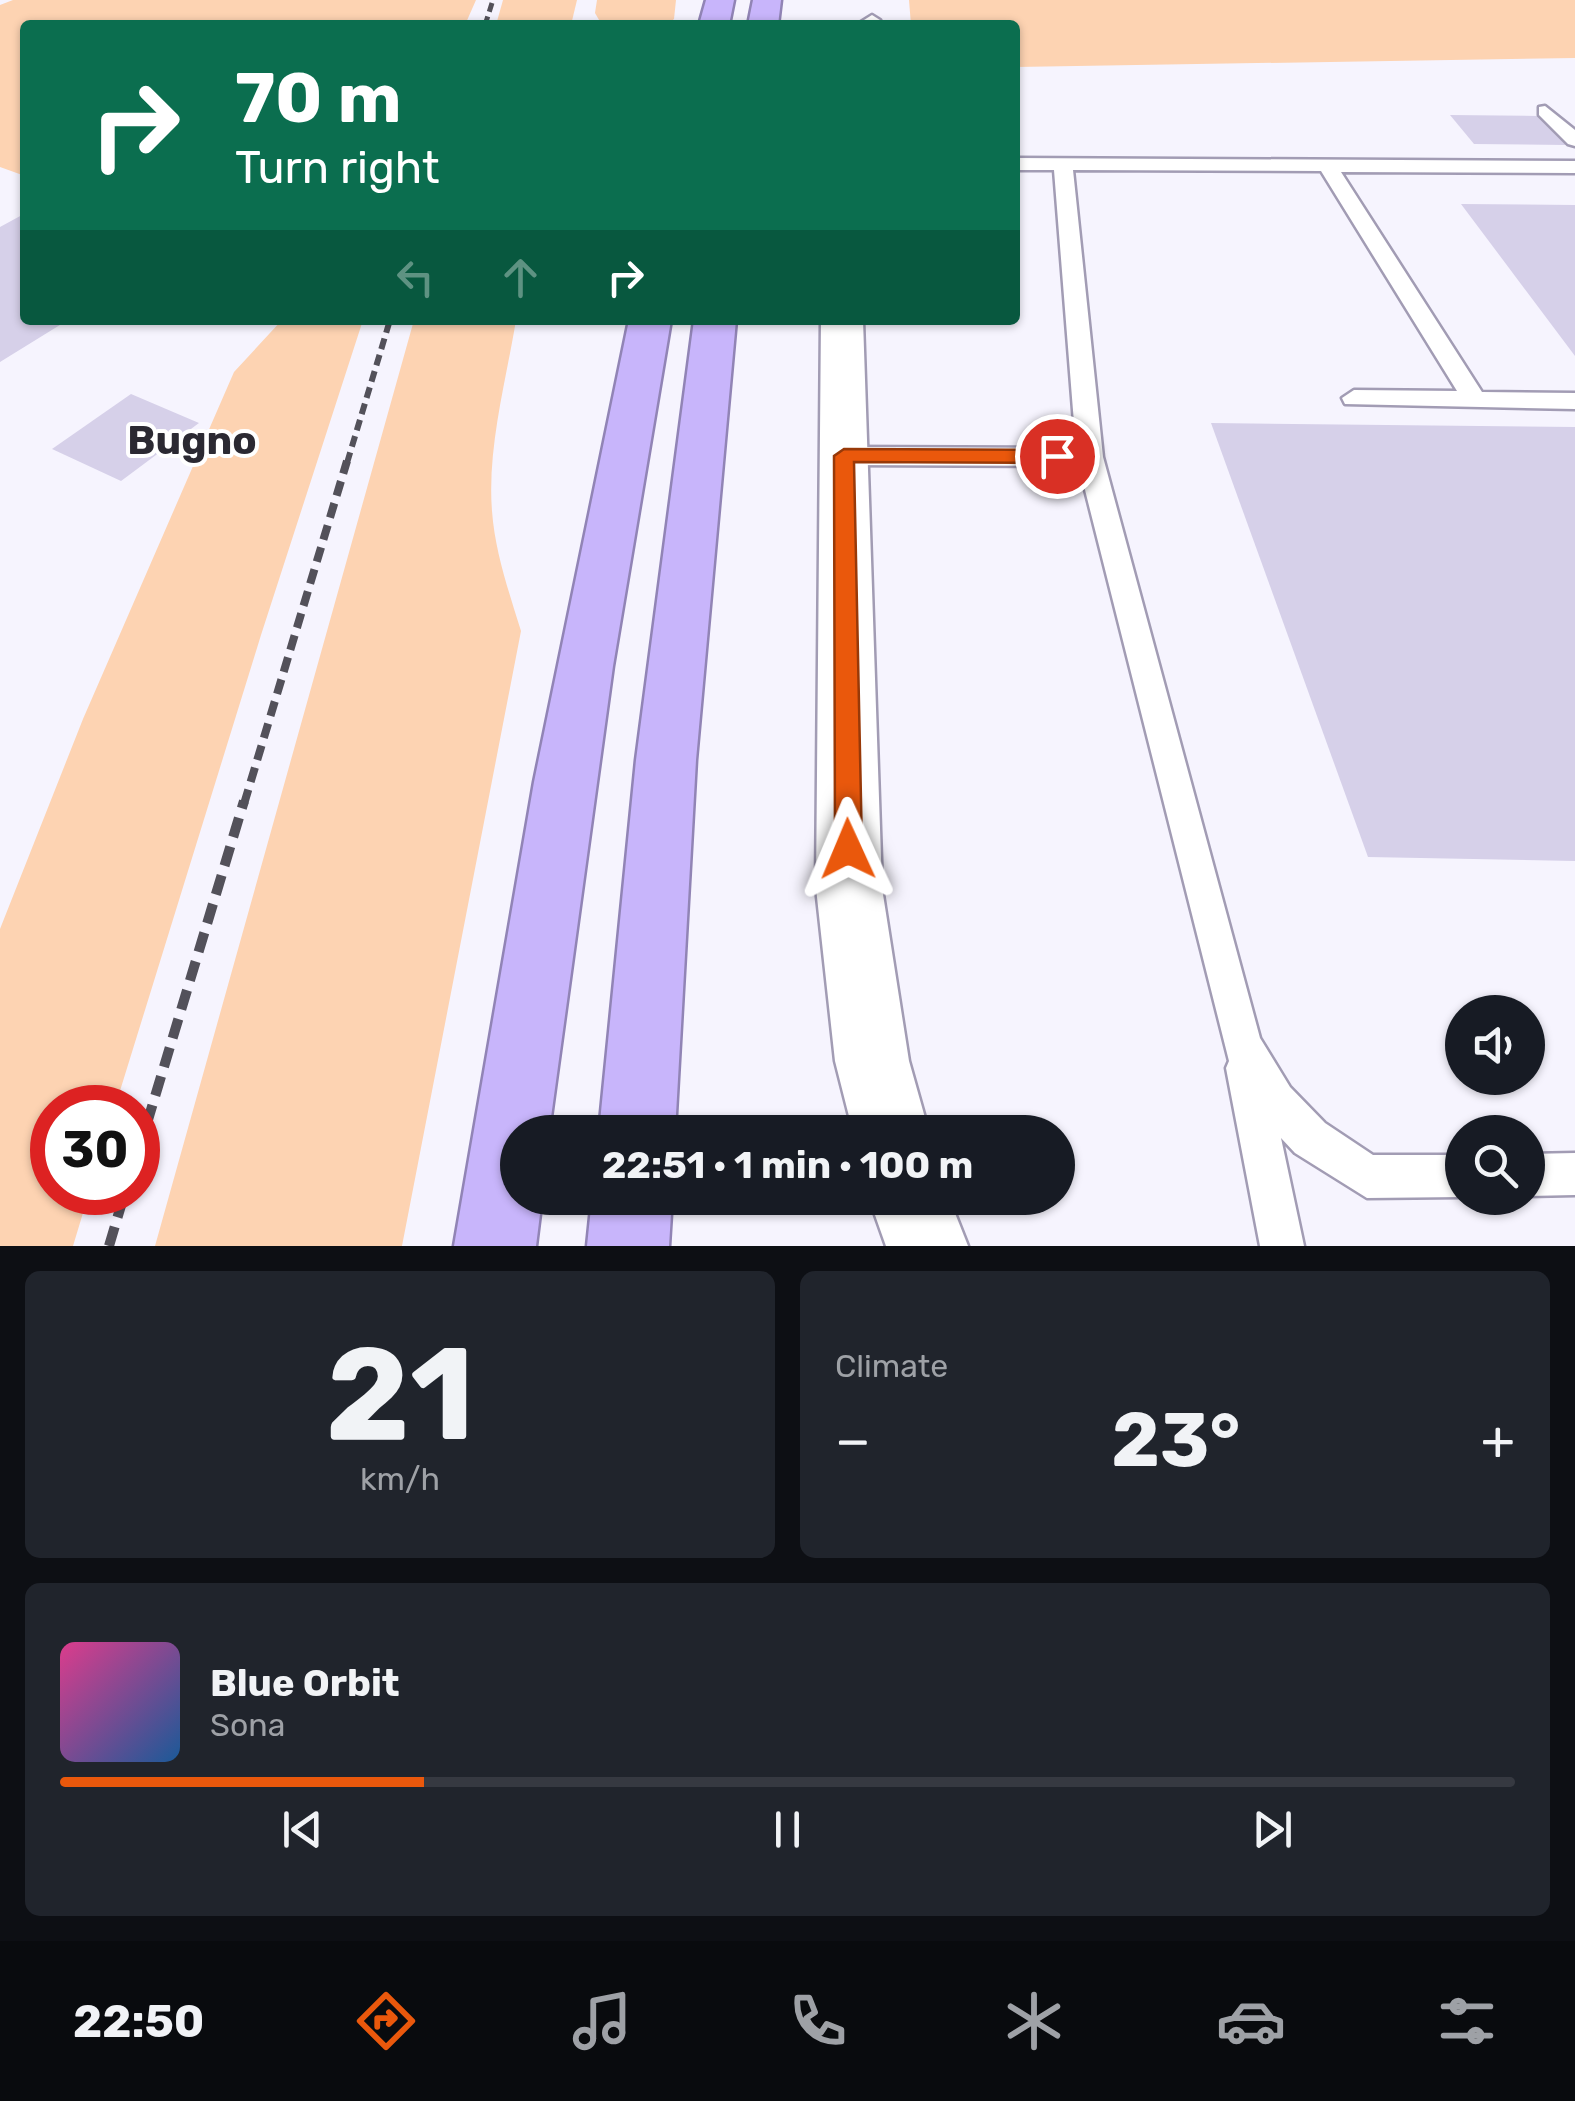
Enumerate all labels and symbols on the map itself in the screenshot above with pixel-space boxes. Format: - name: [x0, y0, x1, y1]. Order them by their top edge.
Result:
- pin: [1015, 414, 1100, 499]
- district label: Bugno: [127, 417, 257, 464]
- position arrow: [796, 797, 900, 901]
- speed limit sign: 30: [30, 1085, 160, 1215]

